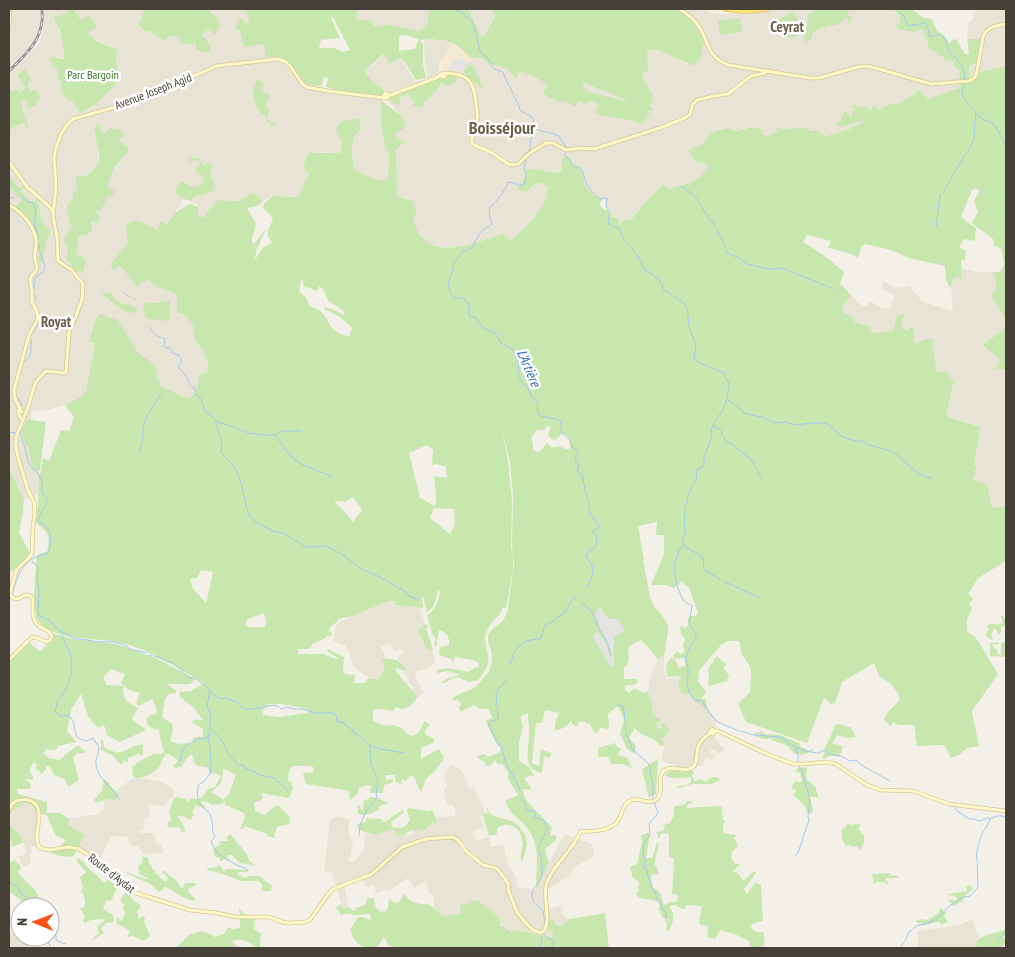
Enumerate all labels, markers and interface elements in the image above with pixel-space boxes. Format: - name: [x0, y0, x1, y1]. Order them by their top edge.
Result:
- district label: Ceyrat: [770, 17, 804, 36]
- park label: Parc Bargoin: [67, 67, 119, 82]
- street label: Avenue Joseph Agid: [112, 69, 194, 113]
- district label: Boisséjour: [469, 116, 536, 139]
- district label: Royat: [41, 312, 72, 331]
- water label: L'Artière: [513, 347, 545, 390]
- street label: Route d'Aydat: [85, 850, 139, 896]
- north arrow: [10, 897, 60, 947]
- text: N: [13, 918, 31, 926]

